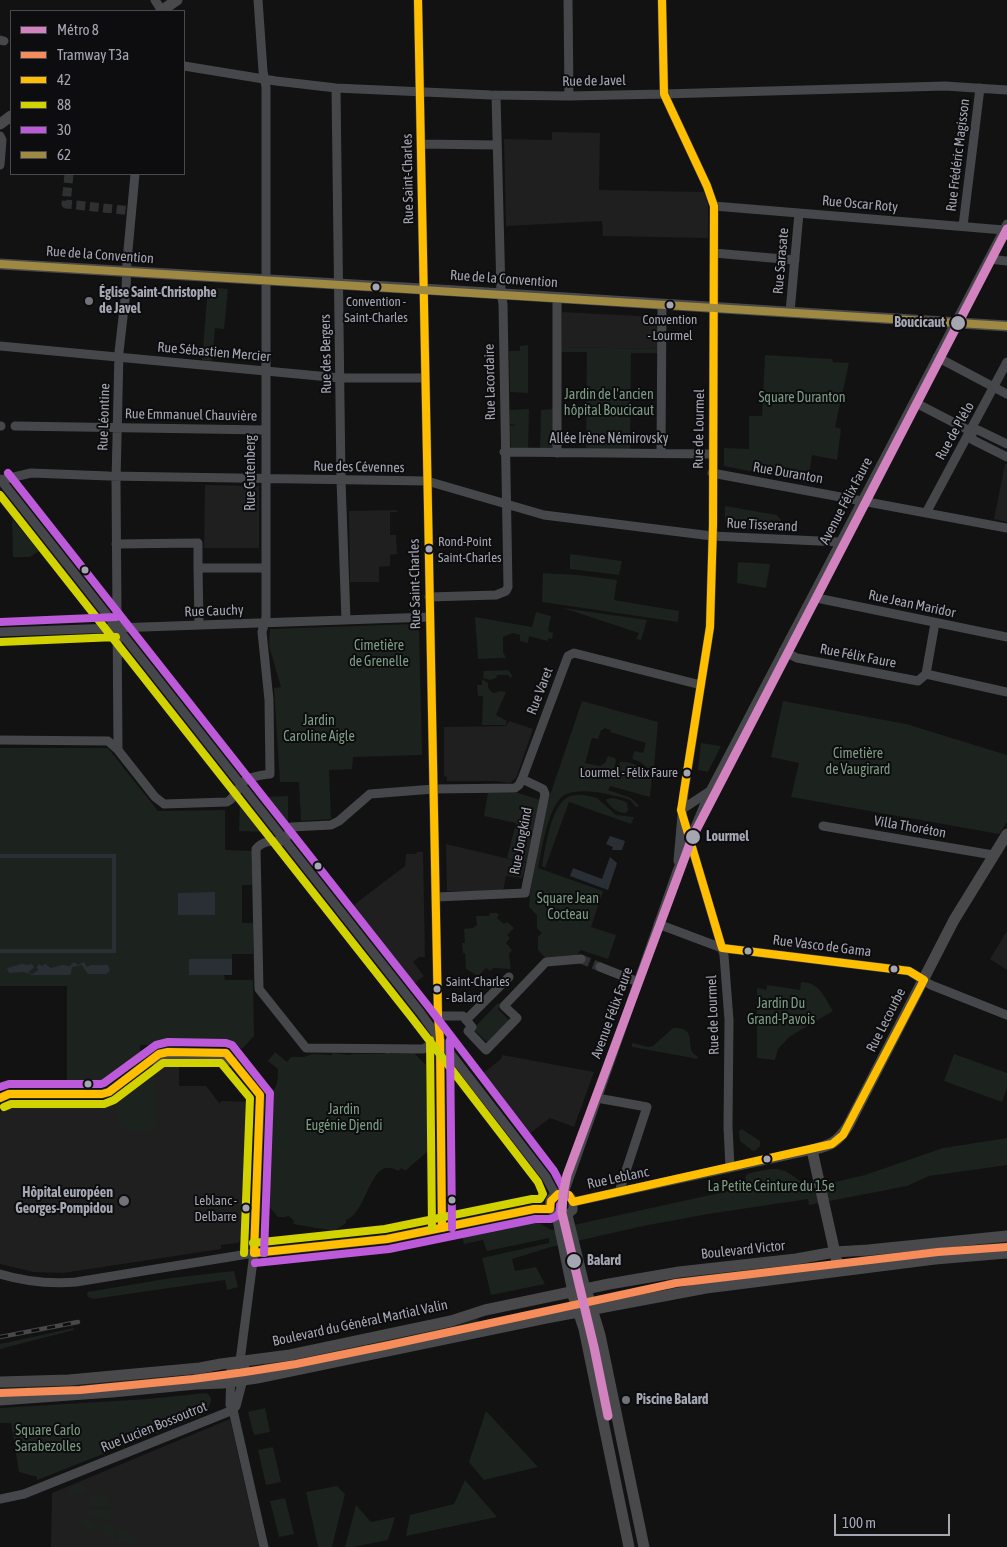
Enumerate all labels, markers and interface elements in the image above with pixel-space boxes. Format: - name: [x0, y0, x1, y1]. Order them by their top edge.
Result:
- legend: [10, 10, 185, 175]
- text: Métro 8: [57, 21, 99, 38]
- text: Tramway T3a: [57, 46, 129, 63]
- text: 42: [57, 71, 71, 88]
- street label: Rue de Javel: [562, 72, 626, 90]
- text: 88: [57, 96, 71, 113]
- street label: Rue Frédéric Magisson: [943, 98, 973, 212]
- text: 30: [57, 121, 71, 138]
- street label: Rue Saint-Charles: [399, 134, 417, 224]
- text: 62: [57, 146, 71, 163]
- street label: Rue Oscar Roty: [821, 192, 899, 216]
- street label: Rue Sarasate: [770, 227, 792, 295]
- street label: Rue de la Convention: [45, 243, 155, 267]
- street label: Rue de la Convention: [449, 267, 559, 291]
- marker: Convention - Saint-Charles: [371, 282, 381, 292]
- place label: Église Saint-Christophe de Javel: [99, 285, 217, 318]
- place label: Convention - Saint-Charles: [344, 294, 408, 325]
- marker: Église Saint-Christophe de Javel: [83, 295, 95, 307]
- marker: Convention - Lourmel: [665, 300, 675, 310]
- place label: Convention - Lourmel: [643, 312, 697, 343]
- street label: Rue des Bergers: [317, 314, 335, 394]
- marker: Boucicaut: [949, 314, 967, 332]
- place label: Boucicaut: [894, 315, 945, 331]
- street label: Rue Sébastien Mercier: [157, 339, 271, 365]
- street label: Rue Lacordaire: [481, 344, 499, 420]
- street label: Rue Léontine: [94, 383, 114, 451]
- park label: Jardin de l'ancien hôpital Boucicaut: [564, 387, 654, 420]
- street label: Rue de Lourmel: [690, 389, 708, 469]
- park label: Square Duranton: [758, 390, 846, 406]
- street label: Rue de Plélo: [932, 399, 978, 463]
- street label: Rue Emmanuel Chauvière: [125, 405, 257, 425]
- street label: Allée Irène Némirovsky: [550, 431, 668, 447]
- street label: Rue Gutenberg: [243, 435, 259, 511]
- street label: Avenue Félix Faure: [816, 455, 876, 547]
- street label: Rue des Cévennes: [313, 458, 405, 476]
- street label: Rue Duranton: [752, 459, 824, 487]
- street label: Rue Tisserand: [726, 515, 798, 535]
- place label: Rond-Point Saint-Charles: [438, 534, 502, 565]
- street label: Rue Saint-Charles: [406, 539, 424, 629]
- marker: Rond-Point Saint-Charles: [424, 544, 434, 554]
- unlabelled marker: [80, 565, 90, 575]
- street label: Rue Jean Maridor: [867, 587, 957, 621]
- street label: Rue Cauchy: [184, 602, 244, 620]
- park label: Cimetière de Grenelle: [349, 638, 409, 670]
- street label: Rue Félix Faure: [818, 640, 898, 672]
- street label: Rue Varet: [523, 665, 557, 717]
- park label: Jardin Caroline Aigle: [283, 713, 355, 746]
- park label: Cimetière de Vaugirard: [826, 746, 890, 779]
- place label: Lourmel - Félix Faure: [580, 765, 678, 781]
- marker: Lourmel - Félix Faure: [682, 768, 692, 778]
- street label: Rue Jongkind: [506, 806, 536, 876]
- street label: Villa Thoréton: [873, 812, 947, 842]
- marker: Lourmel: [684, 828, 702, 846]
- place label: Lourmel: [706, 829, 749, 845]
- unlabelled marker: [313, 861, 323, 871]
- park label: Square Jean Cocteau: [537, 891, 599, 924]
- street label: Rue Vasco de Gama: [772, 932, 872, 960]
- unlabelled marker: [743, 946, 753, 956]
- unlabelled marker: [889, 964, 899, 974]
- street label: Avenue Félix Faure: [588, 965, 636, 1061]
- place label: Saint-Charles - Balard: [446, 974, 510, 1005]
- street label: Rue de Lourmel: [703, 975, 723, 1055]
- marker: Saint-Charles - Balard: [432, 984, 442, 994]
- street label: Rue Lecourbe: [863, 985, 909, 1055]
- park label: Jardin Du Grand-Pavois: [747, 996, 815, 1028]
- unlabelled marker: [83, 1079, 93, 1089]
- park label: Jardin Eugénie Djendi: [305, 1102, 383, 1134]
- unlabelled marker: [762, 1154, 772, 1164]
- street label: Rue Leblanc: [586, 1163, 650, 1193]
- park label: La Petite Ceinture du 15e: [707, 1179, 835, 1195]
- place label: Hôpital européen Georges-Pompidou: [15, 1185, 113, 1218]
- place label: Leblanc - Delbarre: [194, 1193, 237, 1224]
- marker: Hôpital européen Georges-Pompidou: [117, 1194, 131, 1208]
- unlabelled marker: [447, 1195, 457, 1205]
- marker: Leblanc - Delbarre: [241, 1203, 251, 1213]
- street label: Boulevard Victor: [700, 1237, 786, 1263]
- marker: Balard: [565, 1252, 583, 1270]
- place label: Balard: [587, 1253, 621, 1269]
- street label: Boulevard du Général Martial Valin: [271, 1296, 449, 1350]
- place label: Piscine Balard: [636, 1392, 708, 1408]
- marker: Piscine Balard: [620, 1394, 632, 1406]
- street label: Rue Lucien Bossoutrot: [99, 1398, 209, 1456]
- park label: Square Carlo Sarabezolles: [15, 1423, 81, 1455]
- scale bar: [837, 1504, 953, 1536]
- text: 100 m: [842, 1514, 876, 1531]

